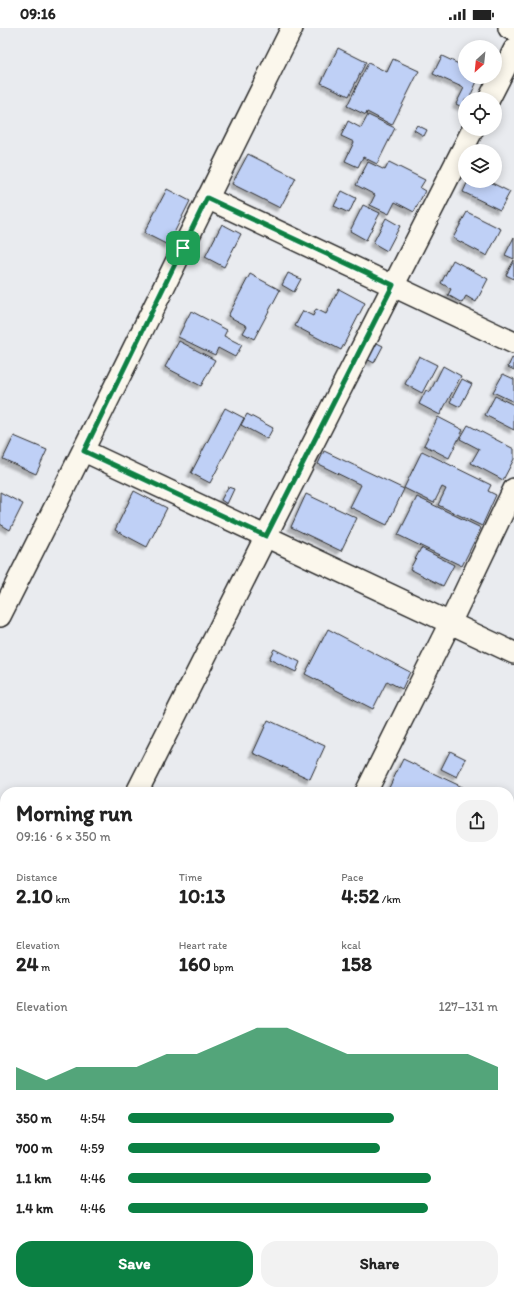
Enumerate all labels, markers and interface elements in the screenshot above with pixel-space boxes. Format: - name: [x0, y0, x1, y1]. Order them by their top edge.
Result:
- text: 09:16: [20, 5, 56, 23]
- north arrow: [458, 40, 502, 84]
- map controls: [458, 40, 502, 188]
- button: locate: [458, 92, 502, 136]
- button: layers: [458, 144, 502, 188]
- pin: [166, 231, 200, 265]
- icon: arrive: [172, 237, 194, 259]
- text: Morning run: [16, 800, 132, 827]
- button: share: [456, 800, 498, 842]
- text: 09:16 · 6 × 350 m: [16, 829, 111, 844]
- text: Distance: [16, 871, 57, 884]
- text: Time: [179, 871, 202, 884]
- text: Pace: [341, 871, 363, 884]
- text: 2.10: [16, 884, 53, 908]
- text: 10:13: [179, 884, 225, 908]
- text: 4:52: [341, 884, 379, 908]
- text: km: [53, 893, 70, 906]
- text: /km: [379, 893, 401, 906]
- text: Elevation: [16, 939, 60, 952]
- text: Heart rate: [179, 939, 227, 952]
- text: kcal: [341, 939, 361, 952]
- text: 24: [16, 952, 39, 976]
- text: 160: [179, 952, 211, 976]
- text: 158: [341, 952, 372, 976]
- text: m: [39, 961, 50, 974]
- text: bpm: [211, 961, 234, 974]
- text: Elevation: [16, 999, 68, 1014]
- text: 127–131 m: [438, 999, 498, 1014]
- text: 350 m: [16, 1111, 52, 1126]
- text: 4:54: [80, 1111, 106, 1126]
- text: 700 m: [16, 1141, 52, 1156]
- text: 4:59: [80, 1141, 105, 1156]
- text: 1.1 km: [16, 1171, 51, 1186]
- text: 4:46: [80, 1171, 106, 1186]
- text: 1.4 km: [16, 1201, 53, 1216]
- text: 4:46: [80, 1201, 106, 1216]
- button: Save: [16, 1241, 253, 1287]
- button: Share: [261, 1241, 498, 1287]

